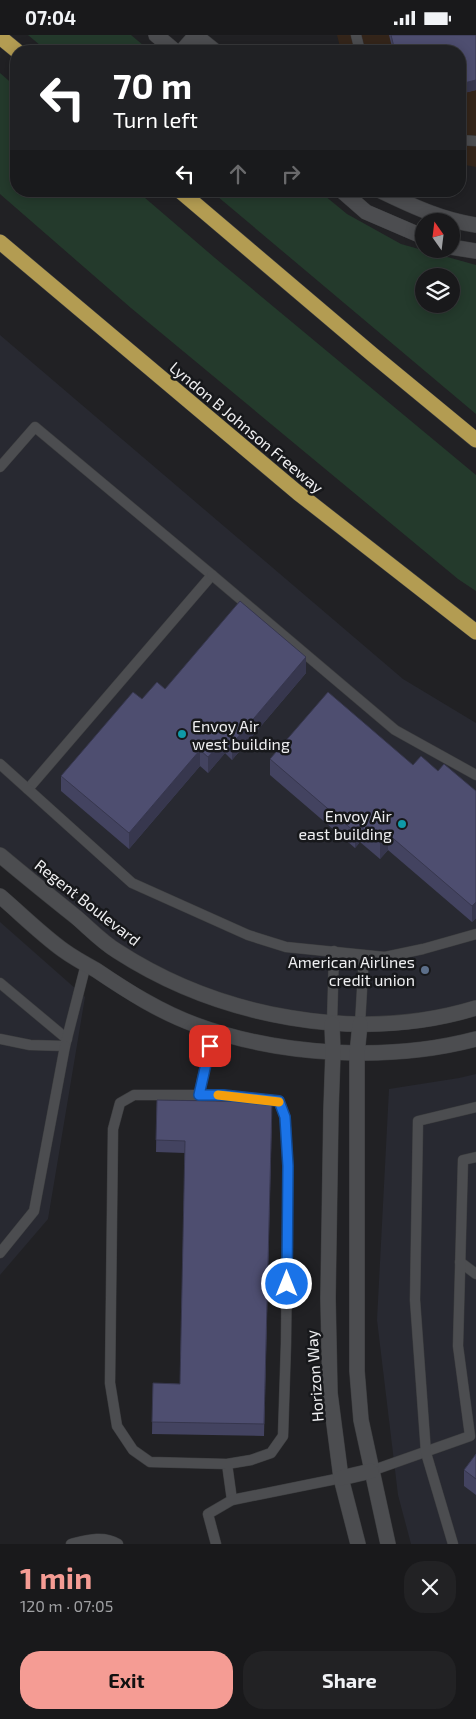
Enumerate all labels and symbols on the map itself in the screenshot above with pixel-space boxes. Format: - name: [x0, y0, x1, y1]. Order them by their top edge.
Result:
- north arrow: [415, 213, 460, 257]
- street label: Lyndon B Johnson Freeway: [166, 357, 328, 497]
- place label: Envoy Air west building: [192, 716, 290, 753]
- marker: Envoy Air west building: [176, 728, 188, 740]
- place label: Envoy Air east building: [299, 806, 393, 843]
- marker: Envoy Air east building: [396, 818, 408, 830]
- street label: Regent Boulevard: [31, 855, 145, 949]
- place label: American Airlines credit union: [288, 952, 415, 989]
- marker: American Airlines credit union: [419, 964, 431, 976]
- pin: [189, 1025, 231, 1067]
- position arrow: [260, 1257, 312, 1309]
- street label: Horizon Way: [301, 1329, 327, 1423]

